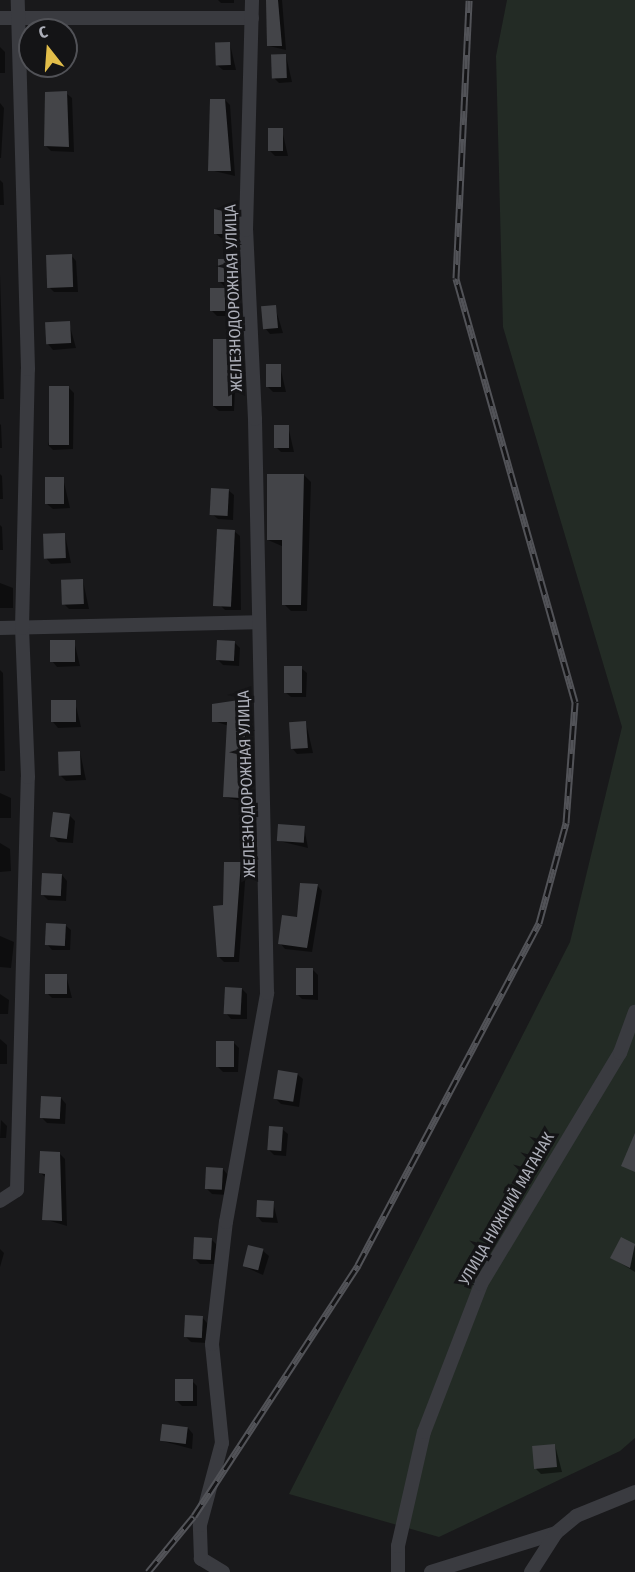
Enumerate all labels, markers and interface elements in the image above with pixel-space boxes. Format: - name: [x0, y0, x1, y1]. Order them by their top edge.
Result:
- north arrow: [18, 18, 78, 78]
- text: С: [36, 22, 50, 43]
- street label: ЖЕЛЕЗНОДОРОЖНАЯ УЛИЦА: [221, 204, 247, 392]
- street label: ЖЕЛЕЗНОДОРОЖНАЯ УЛИЦА: [234, 690, 260, 878]
- street label: УЛИЦА НИЖНИЙ МАГАНАК: [455, 1129, 559, 1289]

